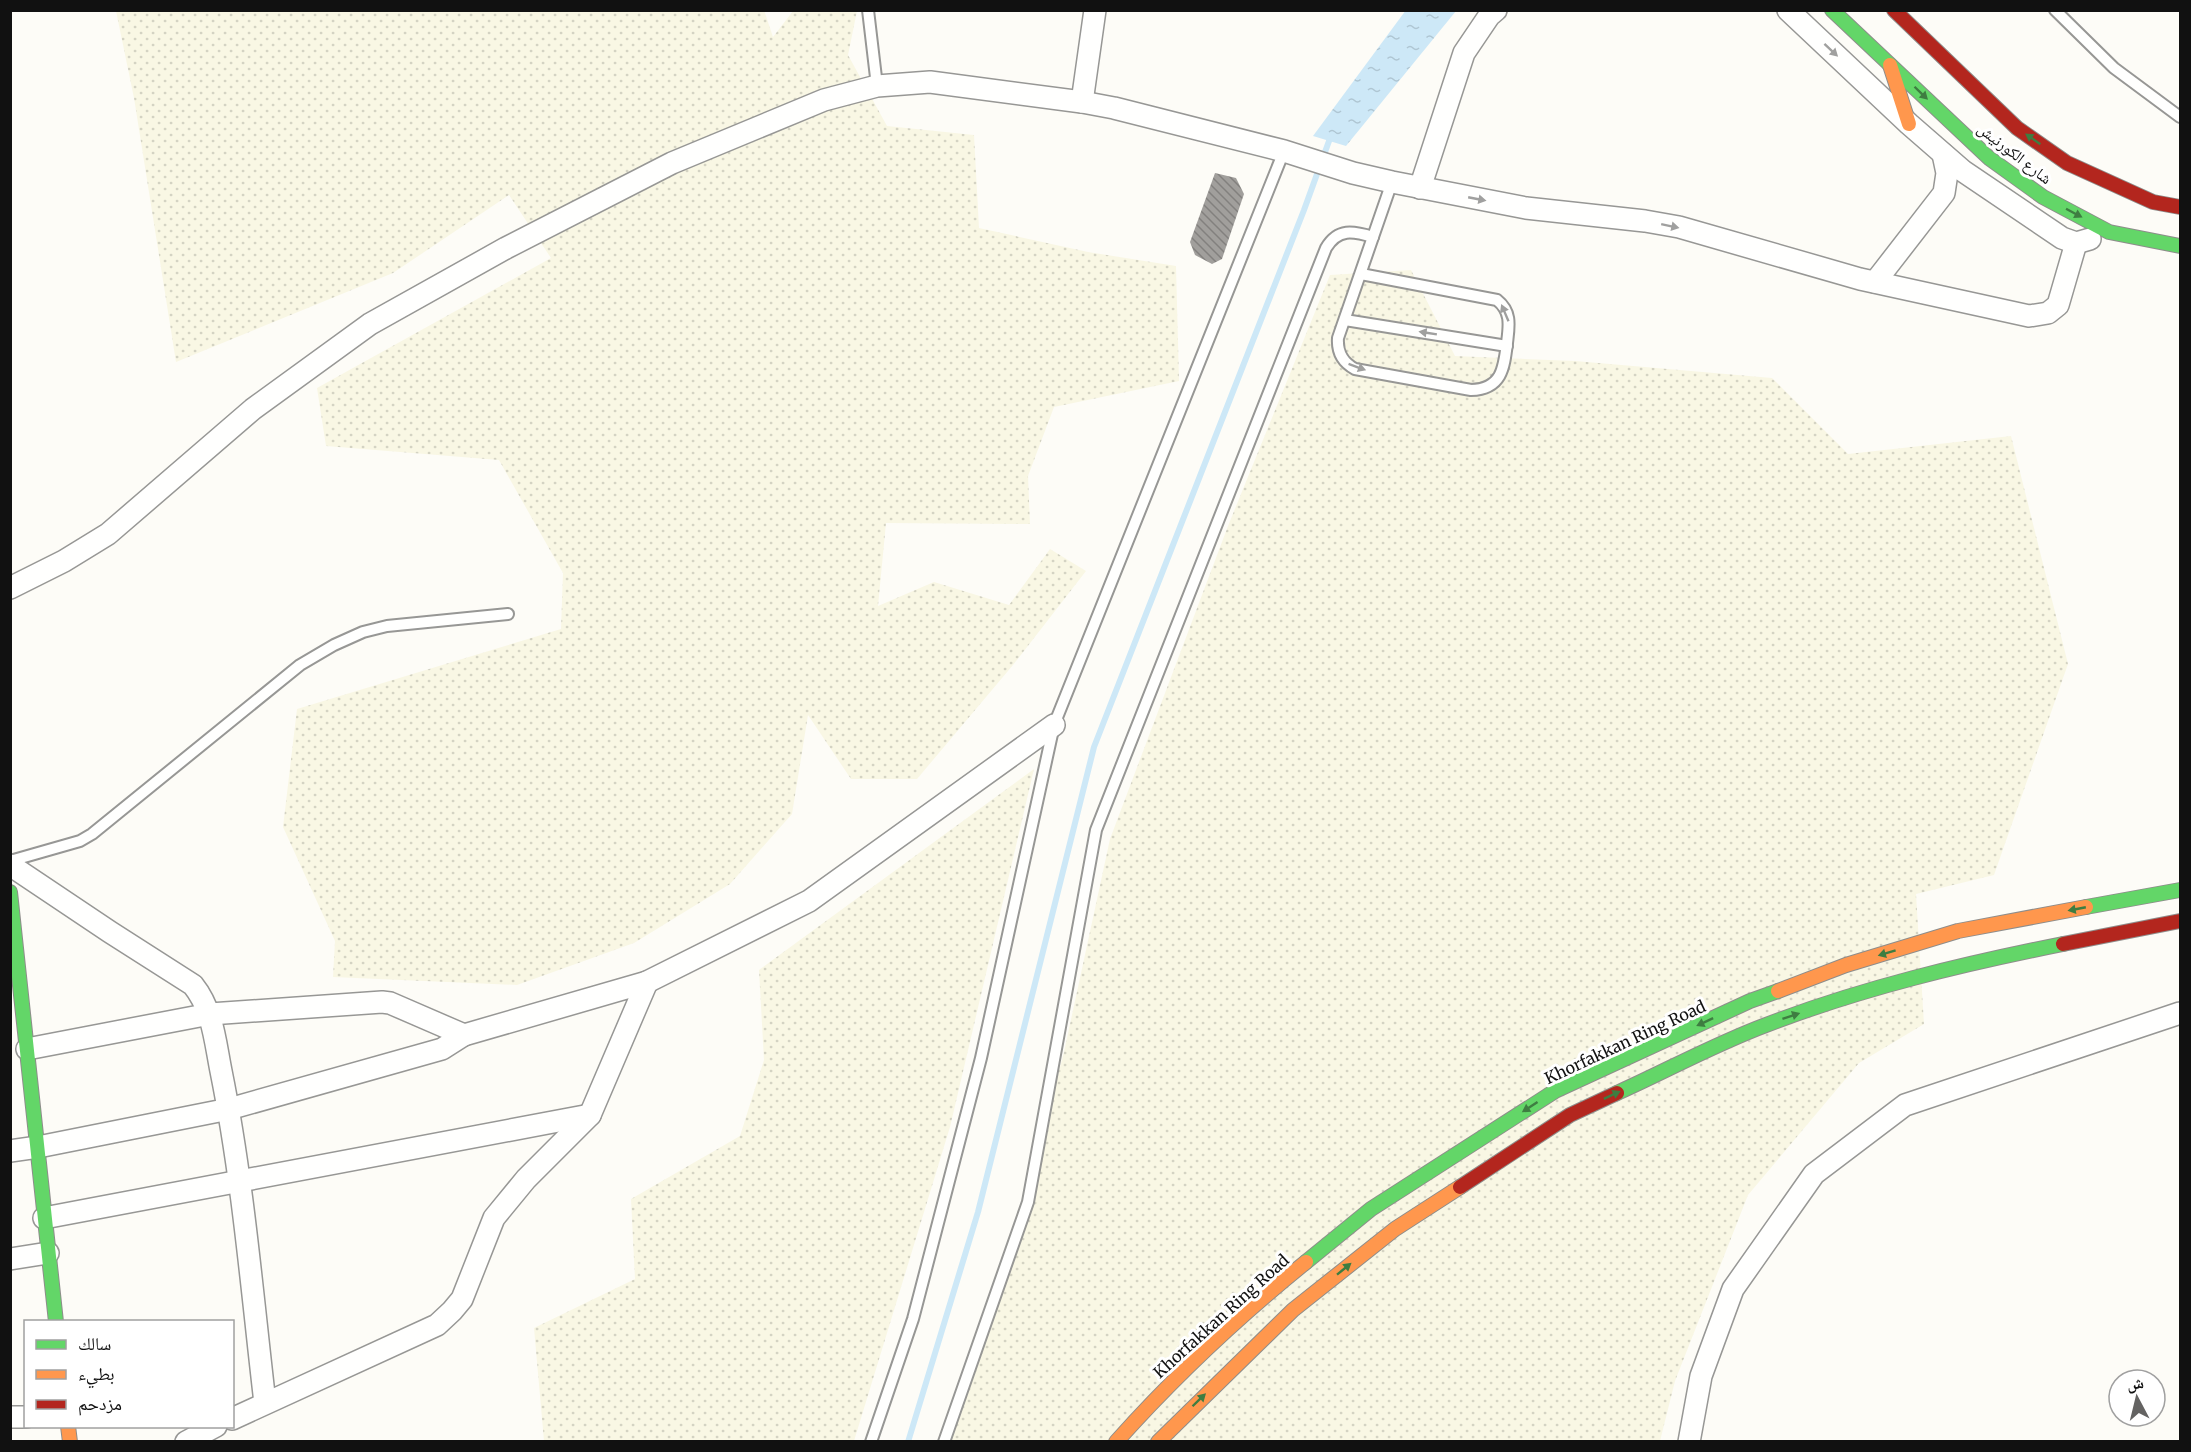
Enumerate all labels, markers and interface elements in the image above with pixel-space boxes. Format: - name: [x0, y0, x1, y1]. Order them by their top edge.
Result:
- one-way arrow: [1823, 43, 1838, 56]
- one-way arrow: [1913, 86, 1928, 99]
- street label: شارع الكورنيش: [1973, 118, 2056, 189]
- one-way arrow: [2026, 133, 2042, 145]
- one-way arrow: [1468, 195, 1487, 204]
- one-way arrow: [2065, 208, 2082, 218]
- one-way arrow: [1661, 222, 1680, 231]
- one-way arrow: [1500, 304, 1510, 322]
- one-way arrow: [1419, 328, 1438, 337]
- one-way arrow: [1348, 363, 1366, 373]
- one-way arrow: [2067, 905, 2086, 914]
- one-way arrow: [1878, 949, 1896, 958]
- street label: Khorfakkan Ring Road: [1541, 996, 1709, 1088]
- one-way arrow: [1782, 1011, 1800, 1021]
- one-way arrow: [1697, 1017, 1714, 1026]
- one-way arrow: [1604, 1091, 1621, 1100]
- one-way arrow: [1522, 1101, 1538, 1112]
- street label: Khorfakkan Ring Road: [1149, 1250, 1293, 1382]
- one-way arrow: [1336, 1264, 1351, 1276]
- legend: [24, 1320, 234, 1428]
- text: سالك: [78, 1332, 111, 1355]
- text: بطيء: [78, 1362, 115, 1389]
- north arrow: [2107, 1368, 2167, 1428]
- text: ش: [2126, 1372, 2145, 1394]
- text: مزدحم: [78, 1392, 122, 1416]
- one-way arrow: [1191, 1394, 1206, 1407]

